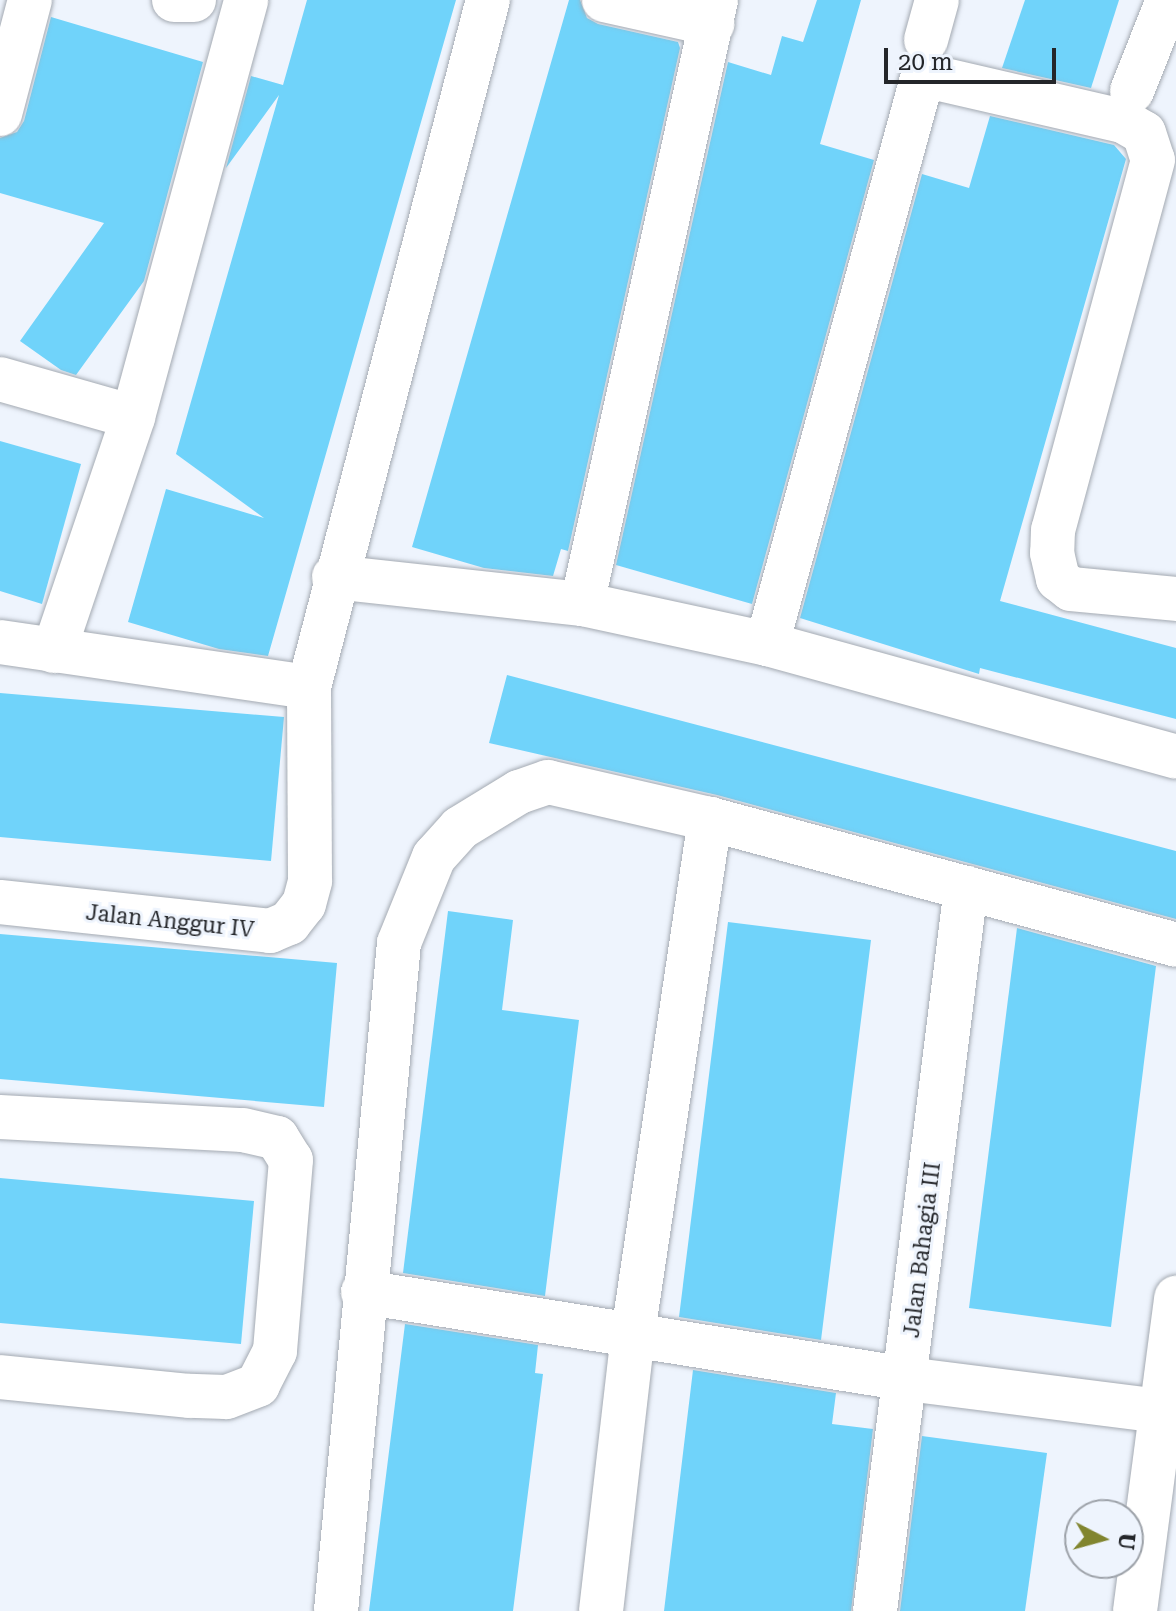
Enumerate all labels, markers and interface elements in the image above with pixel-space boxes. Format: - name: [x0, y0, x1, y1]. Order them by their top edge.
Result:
- scale bar: [888, 32, 1060, 82]
- text: 20 m: [898, 48, 953, 76]
- street label: Jalan Anggur IV: [85, 899, 255, 943]
- street label: Jalan Bahagia III: [898, 1161, 946, 1339]
- north arrow: [1064, 1499, 1144, 1579]
- text: U: [1113, 1532, 1140, 1551]

